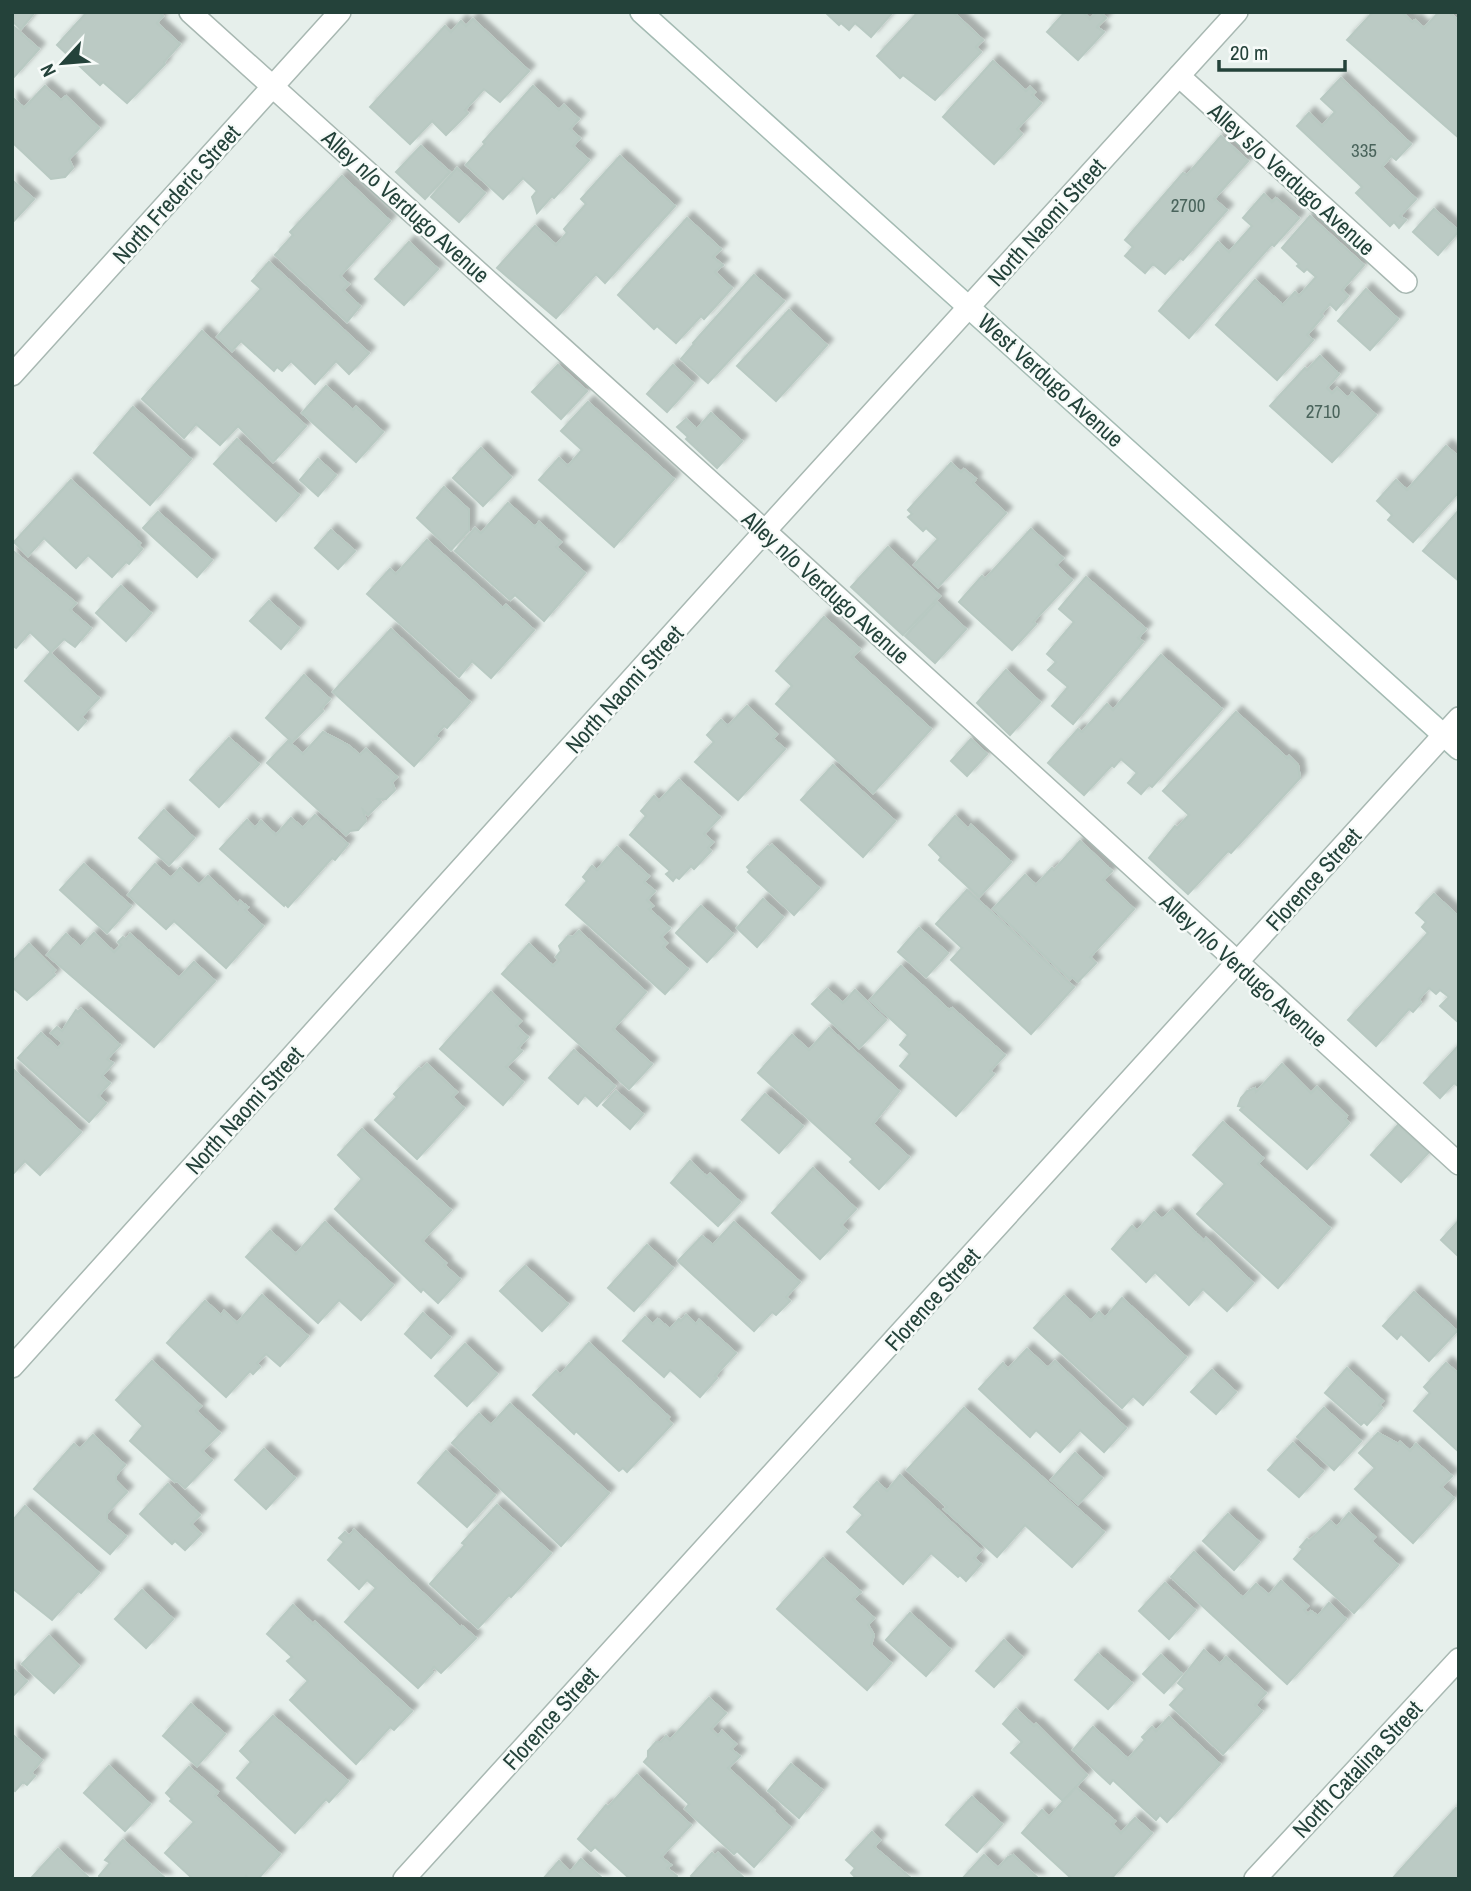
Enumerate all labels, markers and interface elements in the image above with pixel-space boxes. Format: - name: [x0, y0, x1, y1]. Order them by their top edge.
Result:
- north arrow: [28, 28, 98, 98]
- scale bar: [1219, 28, 1345, 72]
- text: 20 m: [1230, 38, 1268, 67]
- text: N: [34, 60, 62, 81]
- street label: Alley s/o Verdugo Avenue: [1201, 95, 1382, 262]
- street label: North Frederic Street: [105, 118, 247, 270]
- street label: Alley n/o Verdugo Avenue: [315, 122, 497, 290]
- house number: 335: [1351, 137, 1377, 163]
- street label: North Naomi Street: [980, 151, 1112, 293]
- house number: 2700: [1171, 192, 1205, 218]
- street label: West Verdugo Avenue: [972, 306, 1130, 454]
- house number: 2710: [1306, 398, 1340, 424]
- street label: Alley n/o Verdugo Avenue: [735, 503, 917, 671]
- street label: North Naomi Street: [558, 618, 690, 760]
- street label: Florence Street: [1258, 821, 1368, 937]
- street label: Alley n/o Verdugo Avenue: [1153, 886, 1335, 1054]
- street label: North Naomi Street: [178, 1039, 310, 1181]
- street label: Florence Street: [877, 1241, 987, 1357]
- street label: Florence Street: [495, 1660, 605, 1776]
- street label: North Catalina Street: [1285, 1694, 1429, 1844]

